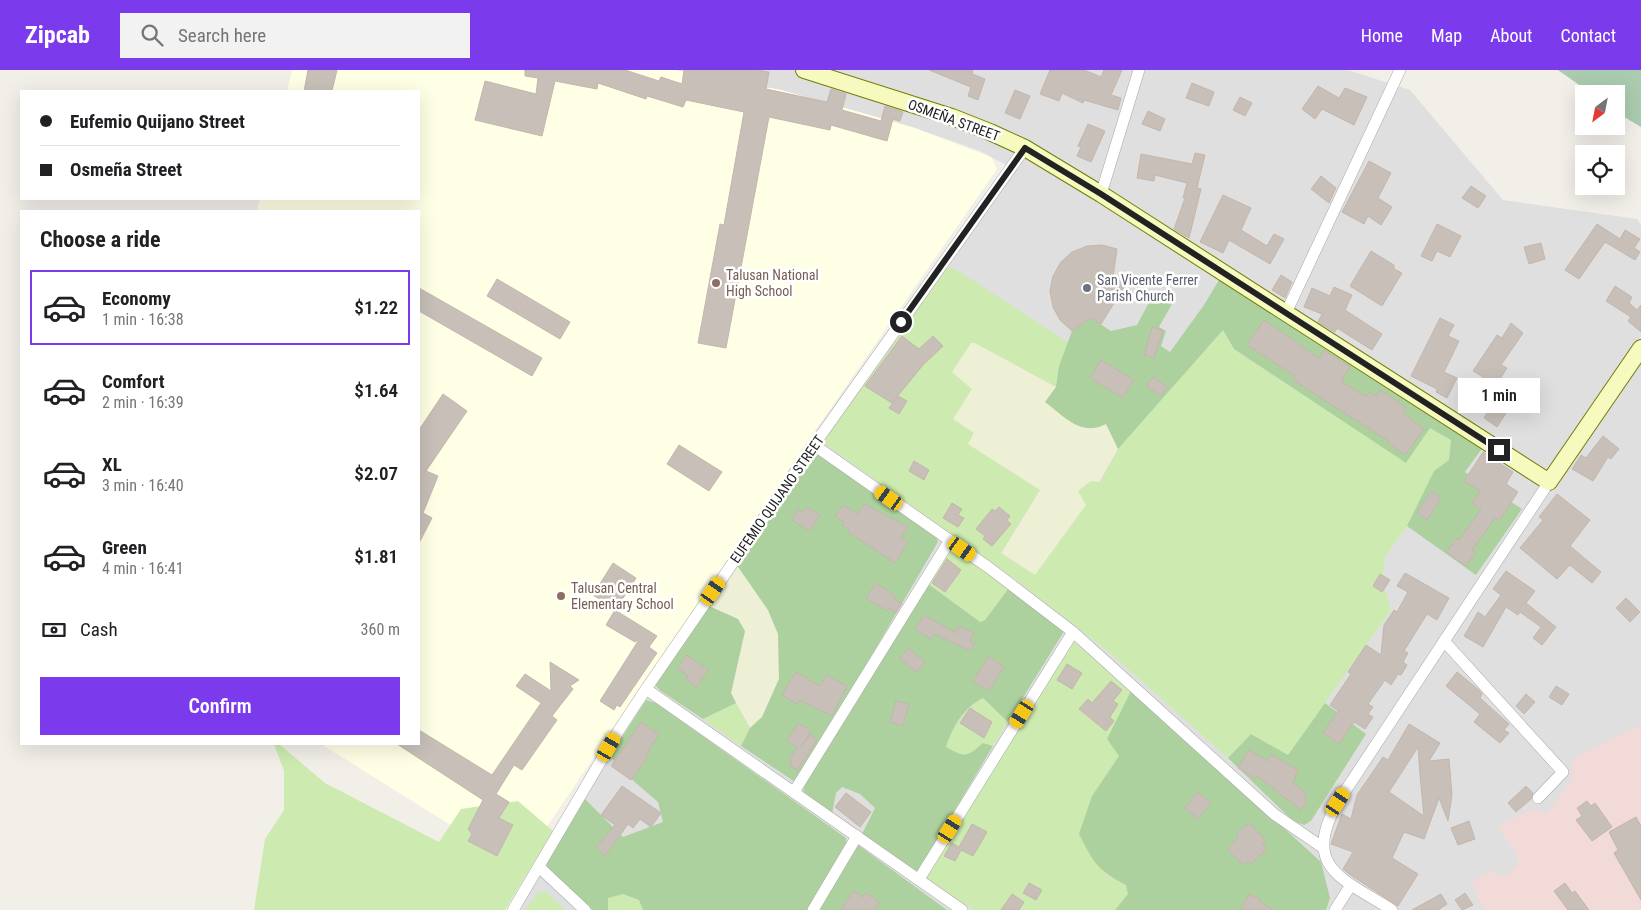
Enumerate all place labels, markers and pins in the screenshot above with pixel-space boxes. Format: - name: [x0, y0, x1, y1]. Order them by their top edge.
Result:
- place label: Talusan National High School: [726, 267, 819, 299]
- place label: San Vicente Ferrer Parish Church: [1097, 272, 1198, 304]
- marker: Talusan National High School: [710, 277, 722, 289]
- marker: San Vicente Ferrer Parish Church: [1081, 282, 1093, 294]
- place label: Talusan Central Elementary School: [571, 580, 674, 612]
- marker: Talusan Central Elementary School: [555, 590, 567, 602]

